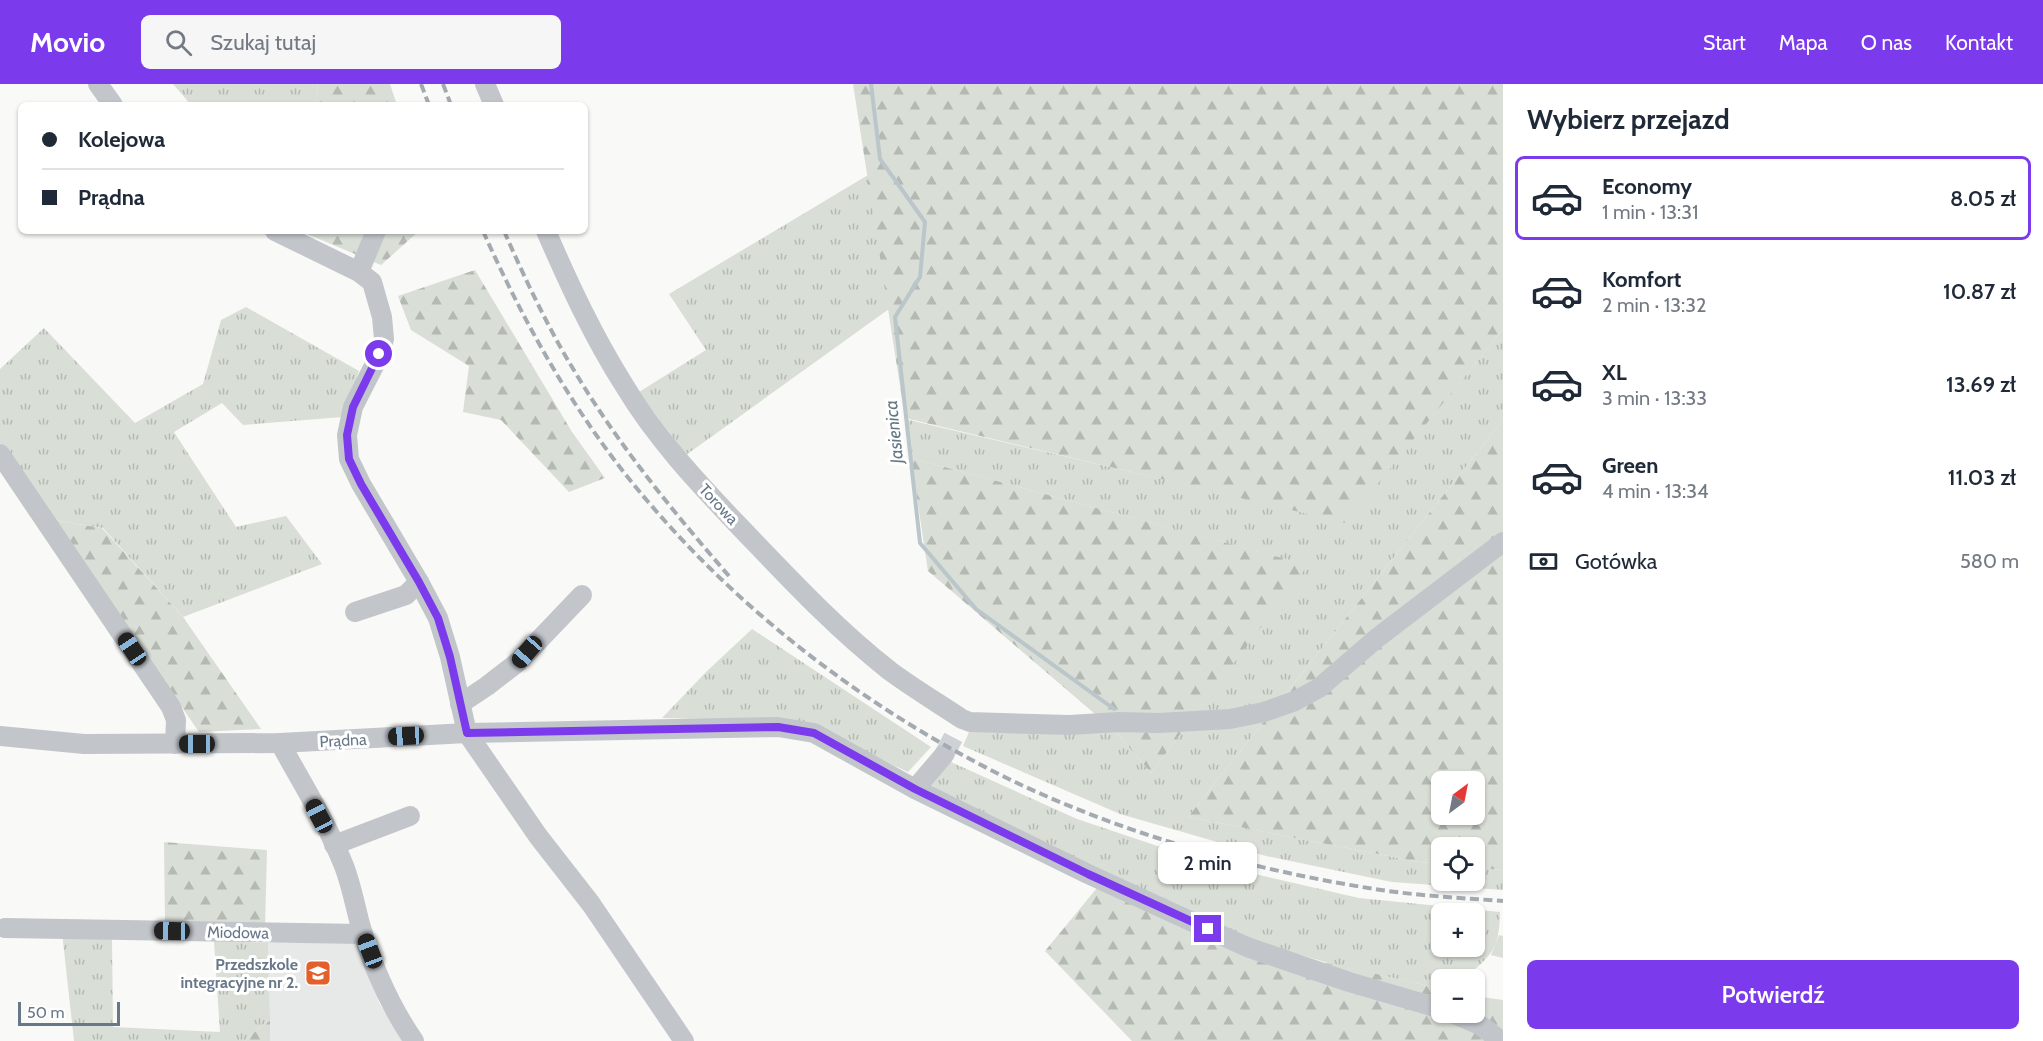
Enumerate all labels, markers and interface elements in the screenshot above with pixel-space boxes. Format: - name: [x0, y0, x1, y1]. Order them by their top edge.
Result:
- search box: [141, 15, 561, 69]
- text: Movio: [30, 25, 105, 59]
- icon: search: [162, 26, 195, 59]
- text: Szukaj tutaj: [210, 29, 316, 56]
- text: Start: [1703, 30, 1746, 55]
- text: Mapa: [1779, 30, 1828, 55]
- text: O nas: [1861, 30, 1912, 55]
- text: Kontakt: [1945, 30, 2013, 55]
- text: Wybierz przejazd: [1527, 103, 1730, 136]
- text: Kolejowa: [78, 126, 165, 153]
- icon: car: [1530, 171, 1584, 225]
- text: Economy: [1602, 173, 1692, 200]
- text: Prądna: [78, 184, 145, 211]
- text: 8.05 zł: [1950, 185, 2016, 212]
- text: 1 min · 13:31: [1602, 200, 1699, 224]
- icon: car: [1530, 264, 1584, 318]
- text: Komfort: [1602, 266, 1681, 293]
- text: 10.87 zł: [1943, 278, 2016, 305]
- text: 2 min · 13:32: [1602, 293, 1707, 317]
- route start: [365, 340, 392, 367]
- icon: car: [1530, 357, 1584, 411]
- text: XL: [1602, 359, 1627, 386]
- text: 13.69 zł: [1946, 371, 2016, 398]
- text: 3 min · 13:33: [1602, 386, 1707, 410]
- water label: Jasienica: [880, 399, 908, 467]
- icon: car: [1530, 450, 1584, 504]
- text: Green: [1602, 452, 1658, 479]
- text: 11.03 zł: [1948, 464, 2016, 491]
- text: 4 min · 13:34: [1602, 479, 1709, 503]
- street label: Torowa: [695, 480, 742, 529]
- icon: cash: [1527, 545, 1560, 578]
- text: Gotówka: [1575, 548, 1657, 575]
- text: 580 m: [1960, 549, 2019, 573]
- car: [114, 629, 150, 669]
- car: [508, 633, 546, 671]
- car: [388, 726, 424, 746]
- street label: Prądna: [319, 730, 367, 751]
- car: [179, 735, 215, 753]
- north arrow: [1431, 771, 1485, 825]
- map controls: [1431, 771, 1485, 1023]
- car: [303, 796, 335, 836]
- button: locate: [1431, 837, 1485, 891]
- callout: 2 min: [1158, 842, 1258, 884]
- text: 2 min: [1183, 851, 1232, 875]
- button: +: [1431, 903, 1485, 957]
- route end: [1194, 915, 1221, 942]
- car: [154, 922, 190, 940]
- street label: Miodowa: [207, 922, 269, 943]
- car: [355, 931, 385, 971]
- place label: Przedszkole integracyjne nr 2.: [180, 955, 298, 992]
- school or university icon: Przedszkole integracyjne nr 2.: [303, 958, 333, 988]
- button: Potwierdź: [1527, 960, 2019, 1029]
- button: −: [1431, 969, 1485, 1023]
- scale bar: [18, 999, 120, 1026]
- text: 50 m: [27, 1003, 64, 1022]

